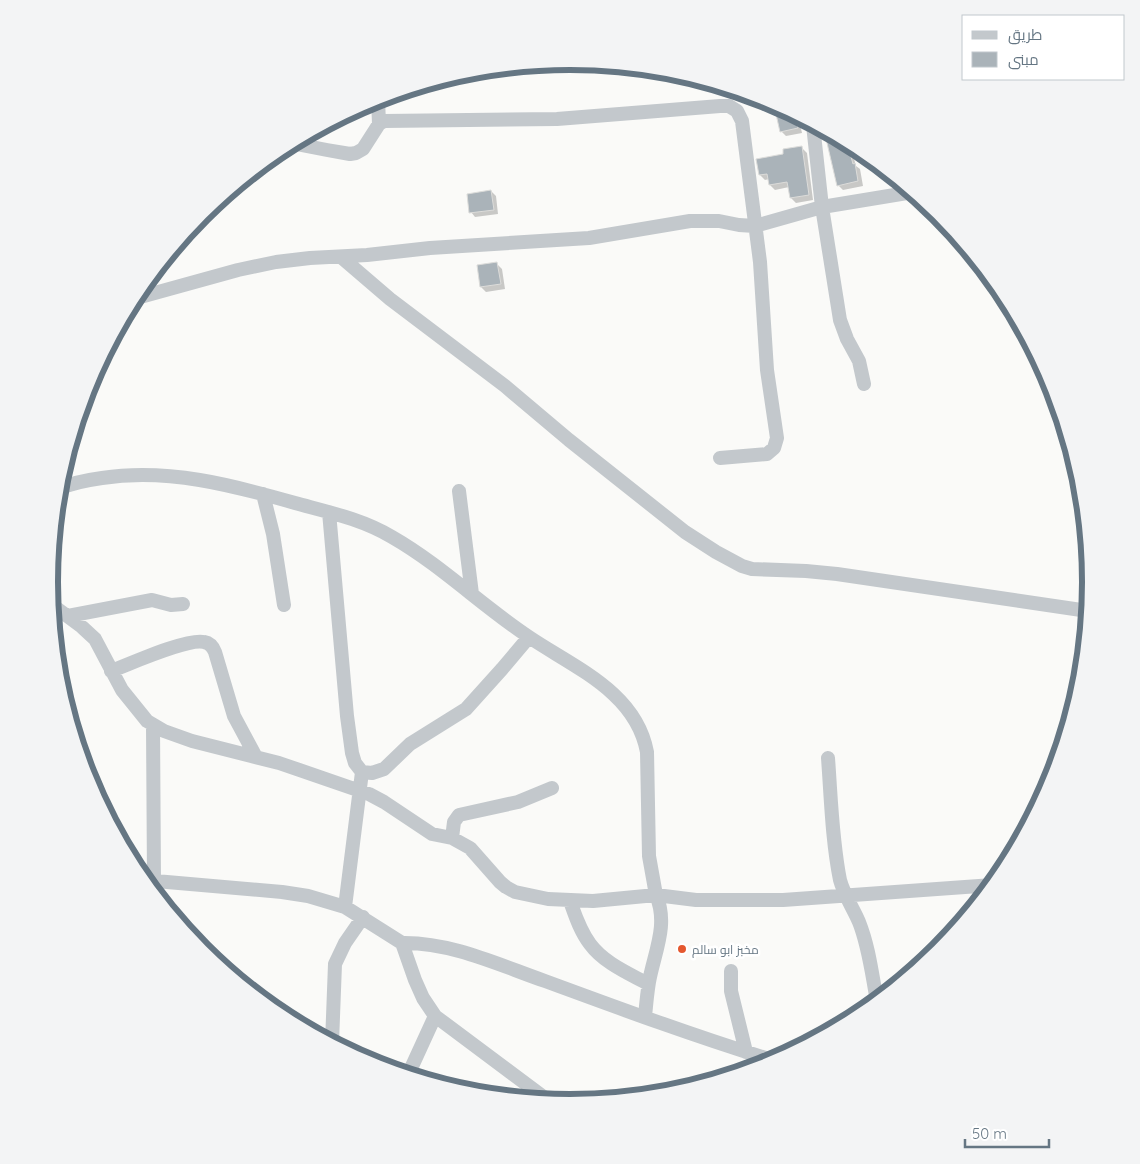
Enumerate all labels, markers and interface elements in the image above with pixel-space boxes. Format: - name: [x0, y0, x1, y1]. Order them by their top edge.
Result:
- legend: [962, 15, 1125, 80]
- text: طريق: [1008, 25, 1042, 45]
- text: مبنى: [1008, 50, 1039, 70]
- place label: مخبز ابو سالم: [692, 942, 759, 958]
- marker: مخبز ابو سالم: [676, 943, 688, 955]
- scale bar: [965, 1116, 1049, 1148]
- text: 50 m: [972, 1124, 1007, 1143]

